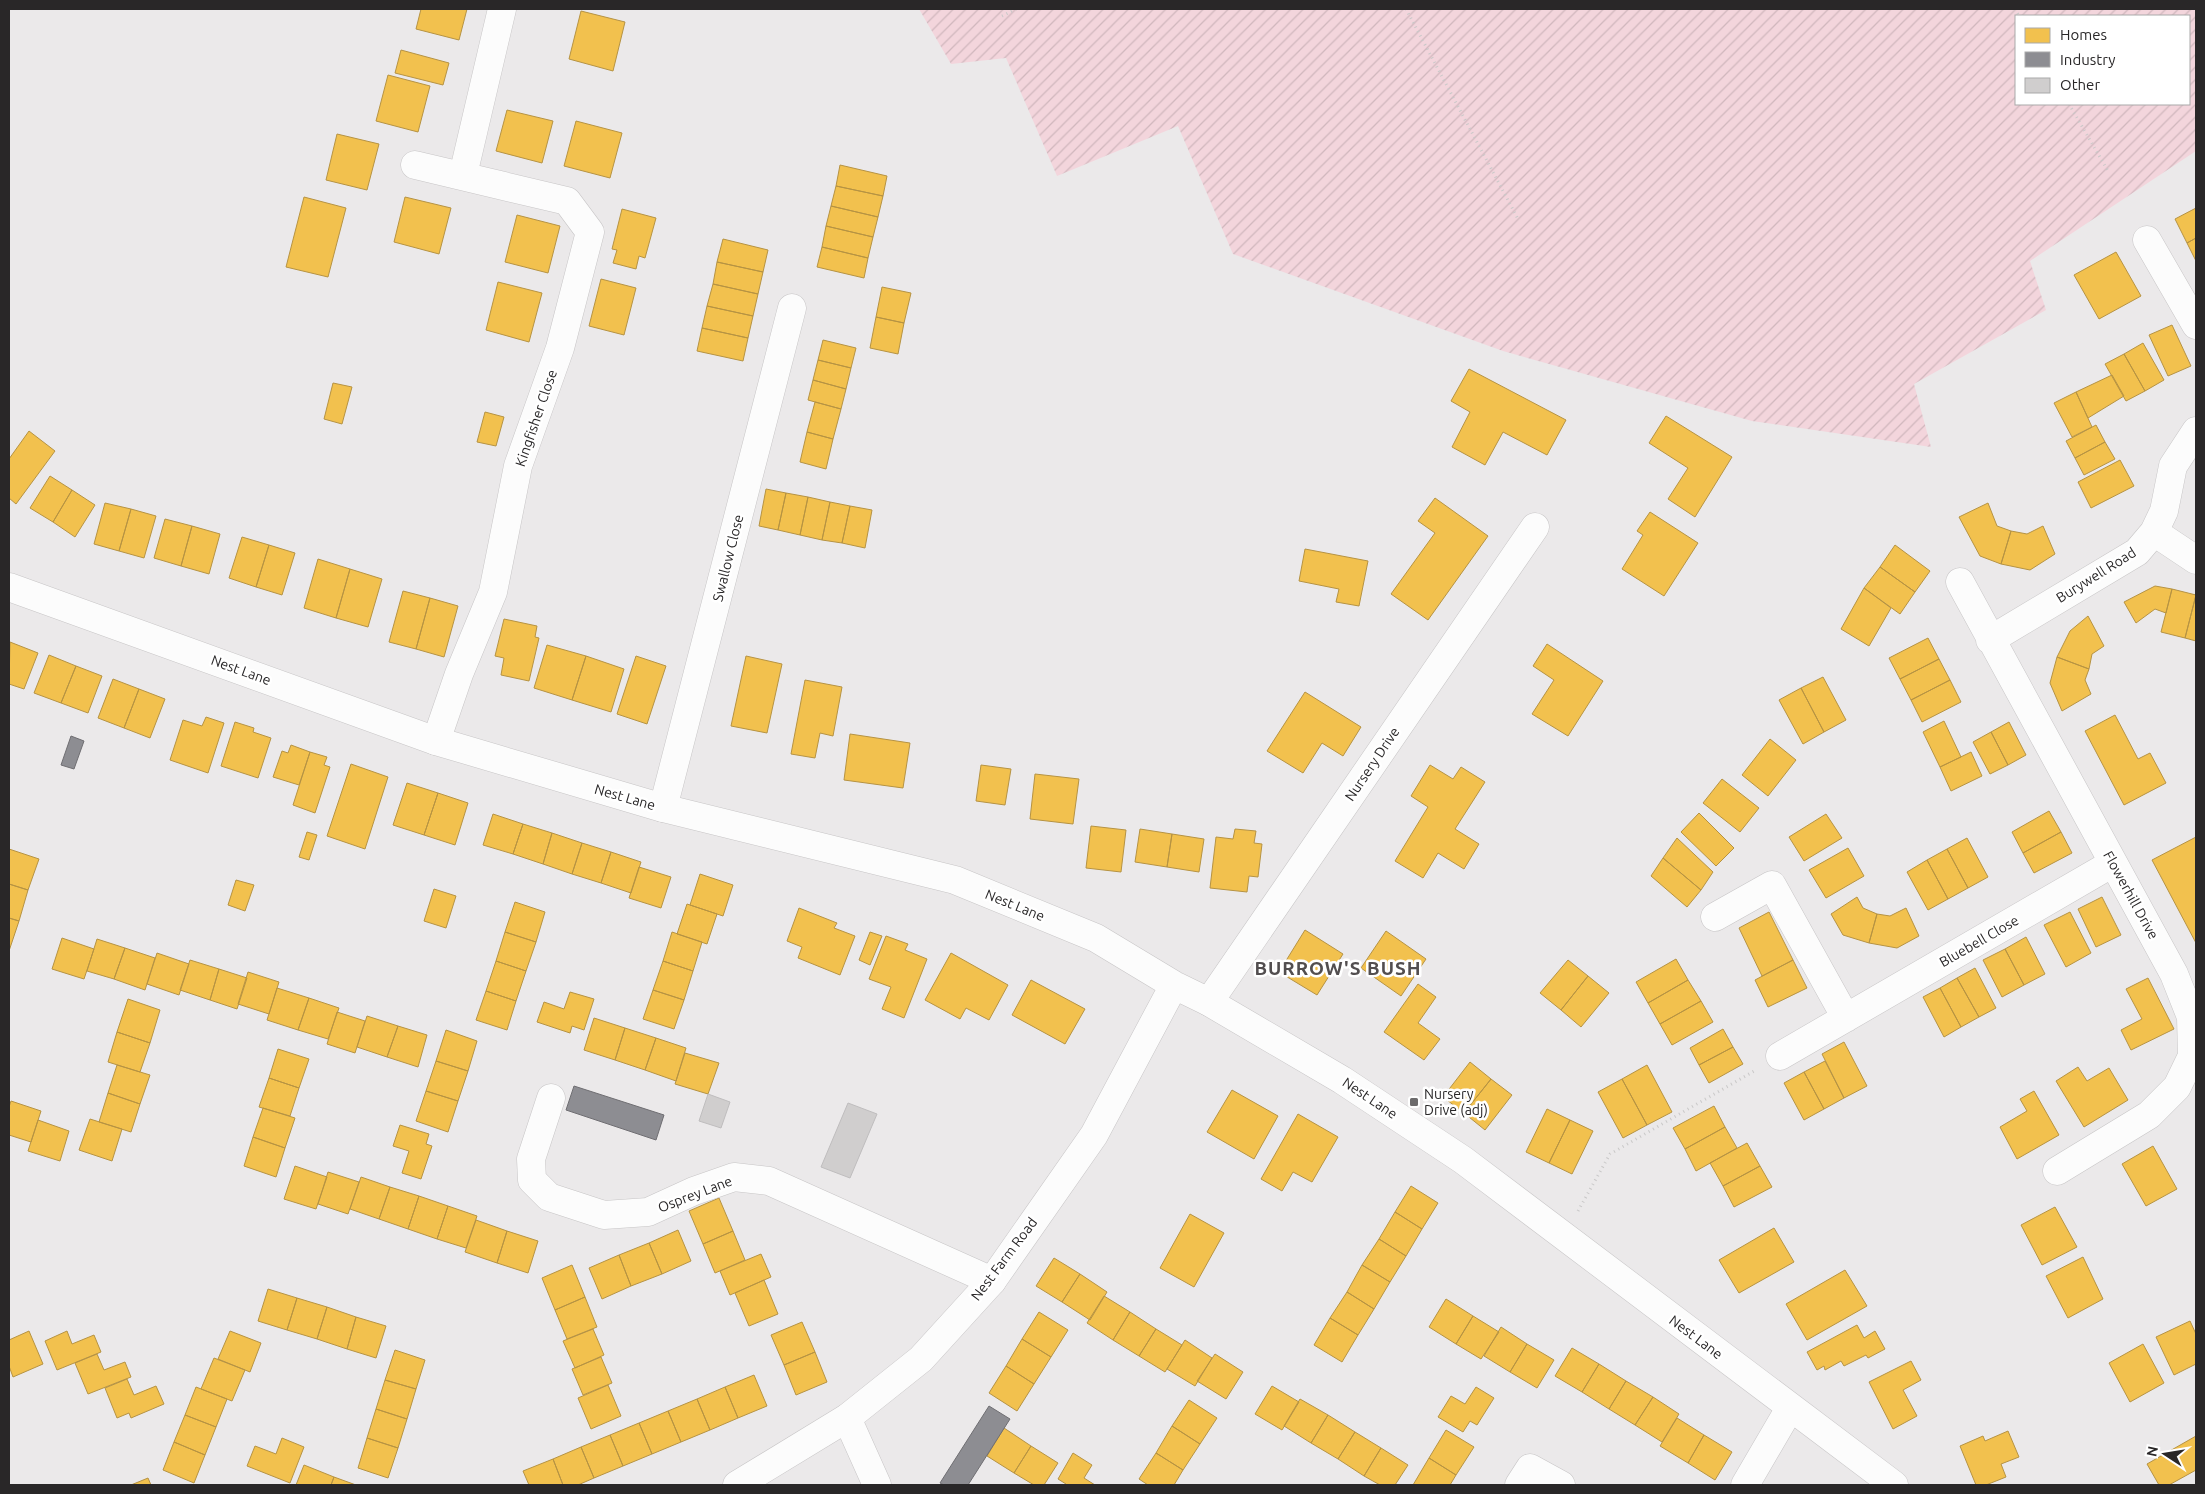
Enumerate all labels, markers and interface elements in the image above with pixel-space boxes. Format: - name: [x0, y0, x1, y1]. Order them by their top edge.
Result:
- legend: [2015, 15, 2190, 105]
- text: Homes: [2060, 26, 2107, 43]
- text: Industry: [2060, 51, 2115, 68]
- text: Other: [2060, 76, 2100, 93]
- street label: Kingfisher Close: [512, 367, 560, 469]
- street label: Swallow Close: [709, 513, 747, 603]
- street label: Burywell Road: [2053, 544, 2139, 606]
- street label: Nest Lane: [209, 652, 273, 688]
- street label: Nursery Drive: [1341, 724, 1403, 804]
- street label: Nest Lane: [593, 781, 657, 813]
- street label: Flowerhill Drive: [2100, 848, 2162, 942]
- street label: Nest Lane: [983, 886, 1047, 924]
- street label: Bluebell Close: [1936, 912, 2022, 970]
- district label: BURROW'S BUSH: [1254, 957, 1422, 979]
- street label: Nest Lane: [1340, 1074, 1400, 1122]
- place label: Nursery Drive (adj): [1424, 1086, 1488, 1118]
- marker: Nursery Drive (adj): [1408, 1096, 1420, 1108]
- street label: Osprey Lane: [656, 1173, 734, 1215]
- street label: Nest Farm Road: [968, 1214, 1040, 1304]
- street label: Nest Lane: [1666, 1312, 1726, 1362]
- north arrow: [2140, 1429, 2190, 1479]
- text: N: [2143, 1445, 2161, 1458]

